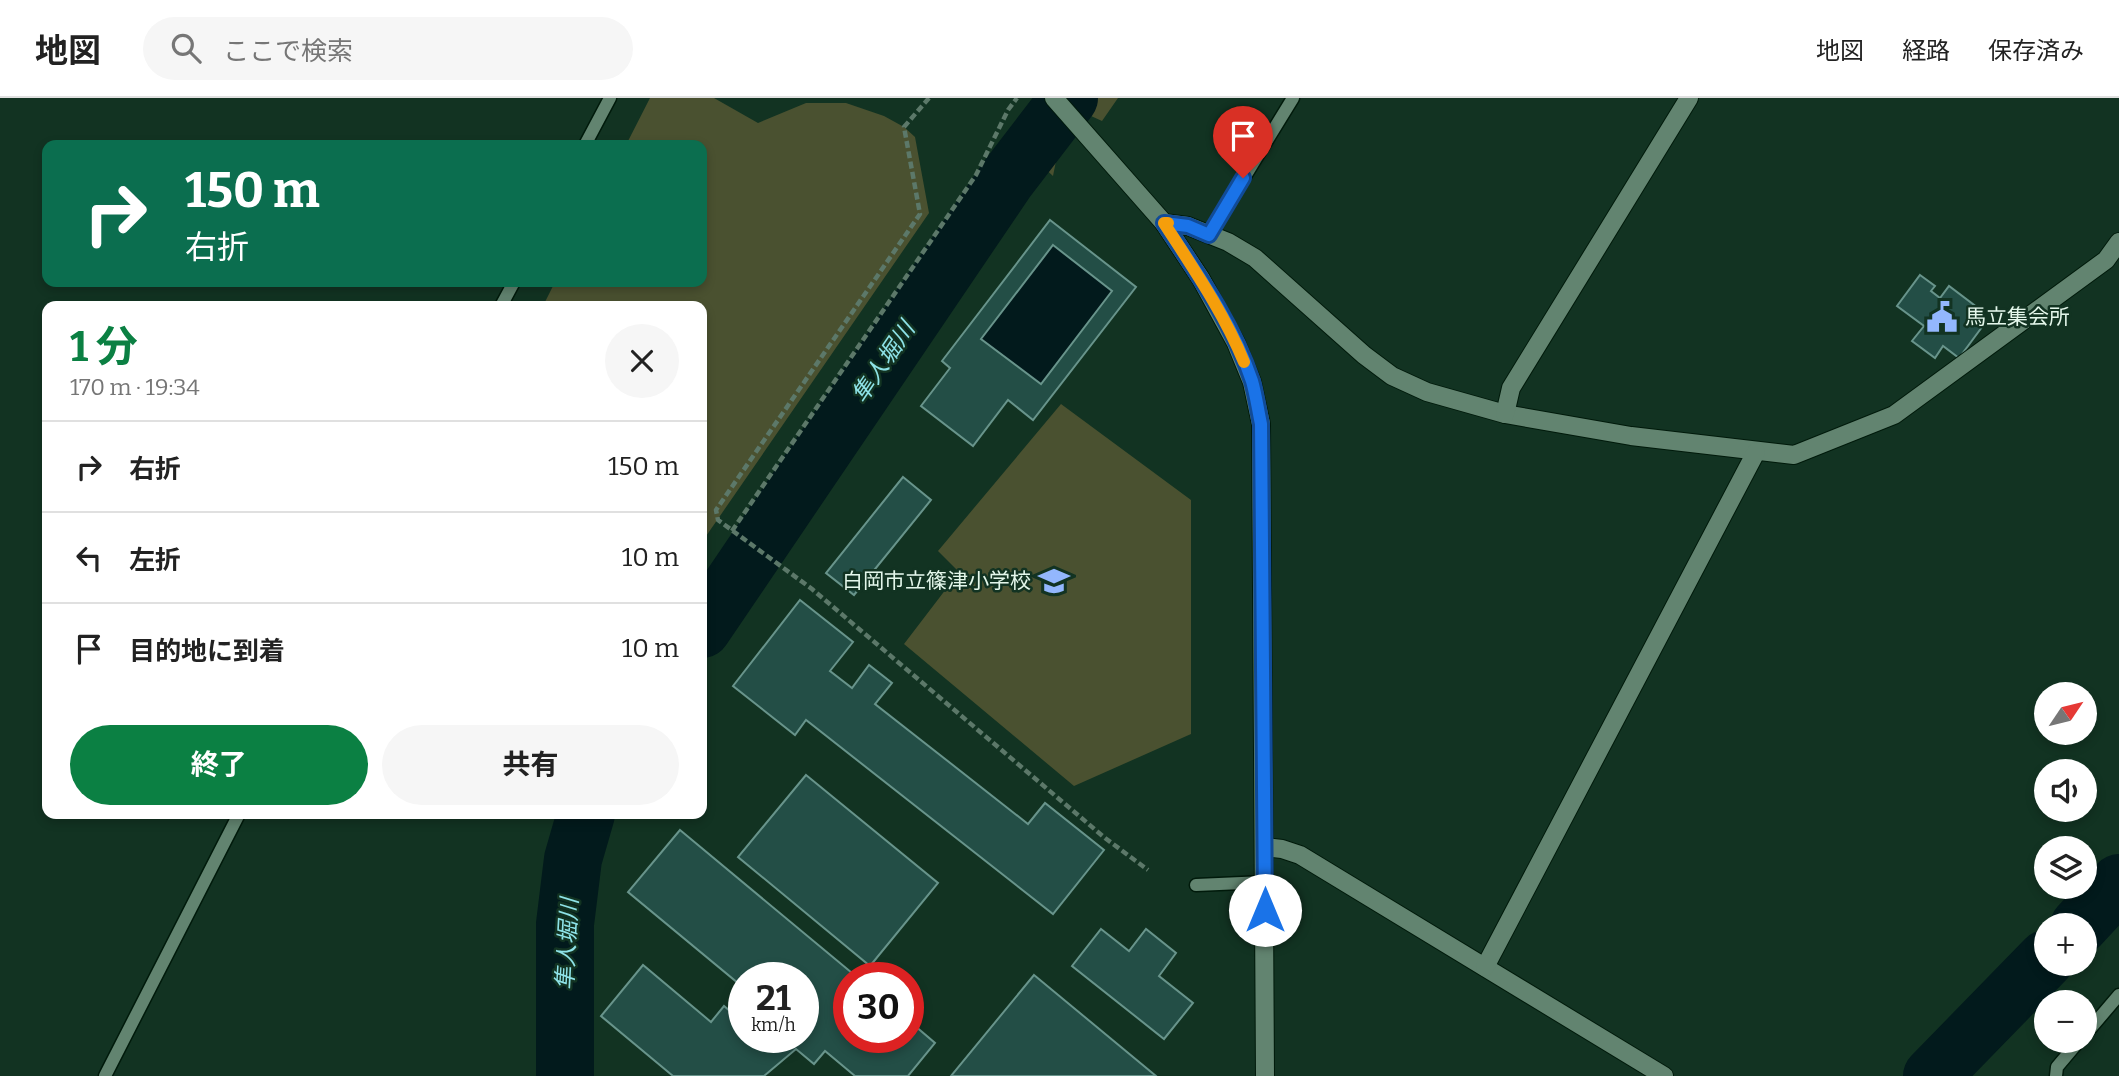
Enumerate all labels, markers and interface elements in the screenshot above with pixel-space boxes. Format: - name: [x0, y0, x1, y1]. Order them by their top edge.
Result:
- search box: [143, 17, 633, 80]
- icon: search: [167, 29, 205, 67]
- text: 地図: [35, 31, 101, 71]
- text: ここで検索: [223, 36, 353, 67]
- text: 地図: [1816, 37, 1864, 65]
- text: 経路: [1902, 37, 1950, 65]
- text: 保存済み: [1988, 37, 2084, 65]
- pin: [1213, 106, 1273, 178]
- icon: arrive: [1224, 117, 1262, 155]
- text: 150 m: [185, 161, 320, 220]
- icon: right: [70, 168, 161, 259]
- text: 右折: [185, 228, 249, 266]
- public building icon: 馬立集会所: [1925, 300, 1959, 334]
- place label: 馬立集会所: [1965, 304, 2070, 330]
- water label: 隼人堀川: [846, 314, 922, 408]
- text: 1 分: [70, 322, 138, 372]
- button: close: [605, 324, 679, 398]
- text: 170 m · 19:34: [70, 373, 200, 401]
- icon: right: [70, 448, 108, 486]
- text: 150 m: [608, 451, 679, 482]
- text: 右折: [129, 454, 181, 485]
- icon: left: [70, 539, 108, 577]
- text: 10 m: [622, 542, 679, 573]
- text: 左折: [129, 545, 181, 576]
- school or university icon: 白岡市立篠津小学校: [1037, 564, 1071, 598]
- place label: 白岡市立篠津小学校: [842, 568, 1031, 594]
- icon: arrive: [70, 630, 108, 668]
- text: 10 m: [622, 633, 679, 664]
- text: 目的地に到着: [129, 636, 285, 667]
- north arrow: [2034, 682, 2096, 746]
- map controls: [2034, 682, 2097, 1053]
- button: 終了: [70, 725, 368, 805]
- button: 共有: [382, 725, 679, 805]
- button: sound: [2034, 759, 2097, 822]
- button: layers: [2034, 836, 2097, 899]
- position arrow: [1228, 873, 1302, 947]
- water label: 隼人堀川: [551, 894, 584, 991]
- button: +: [2034, 913, 2097, 976]
- speed limit sign: 30: [833, 962, 924, 1053]
- text: 21: [756, 977, 791, 1019]
- button: −: [2034, 990, 2097, 1053]
- text: km/h: [751, 1014, 796, 1036]

